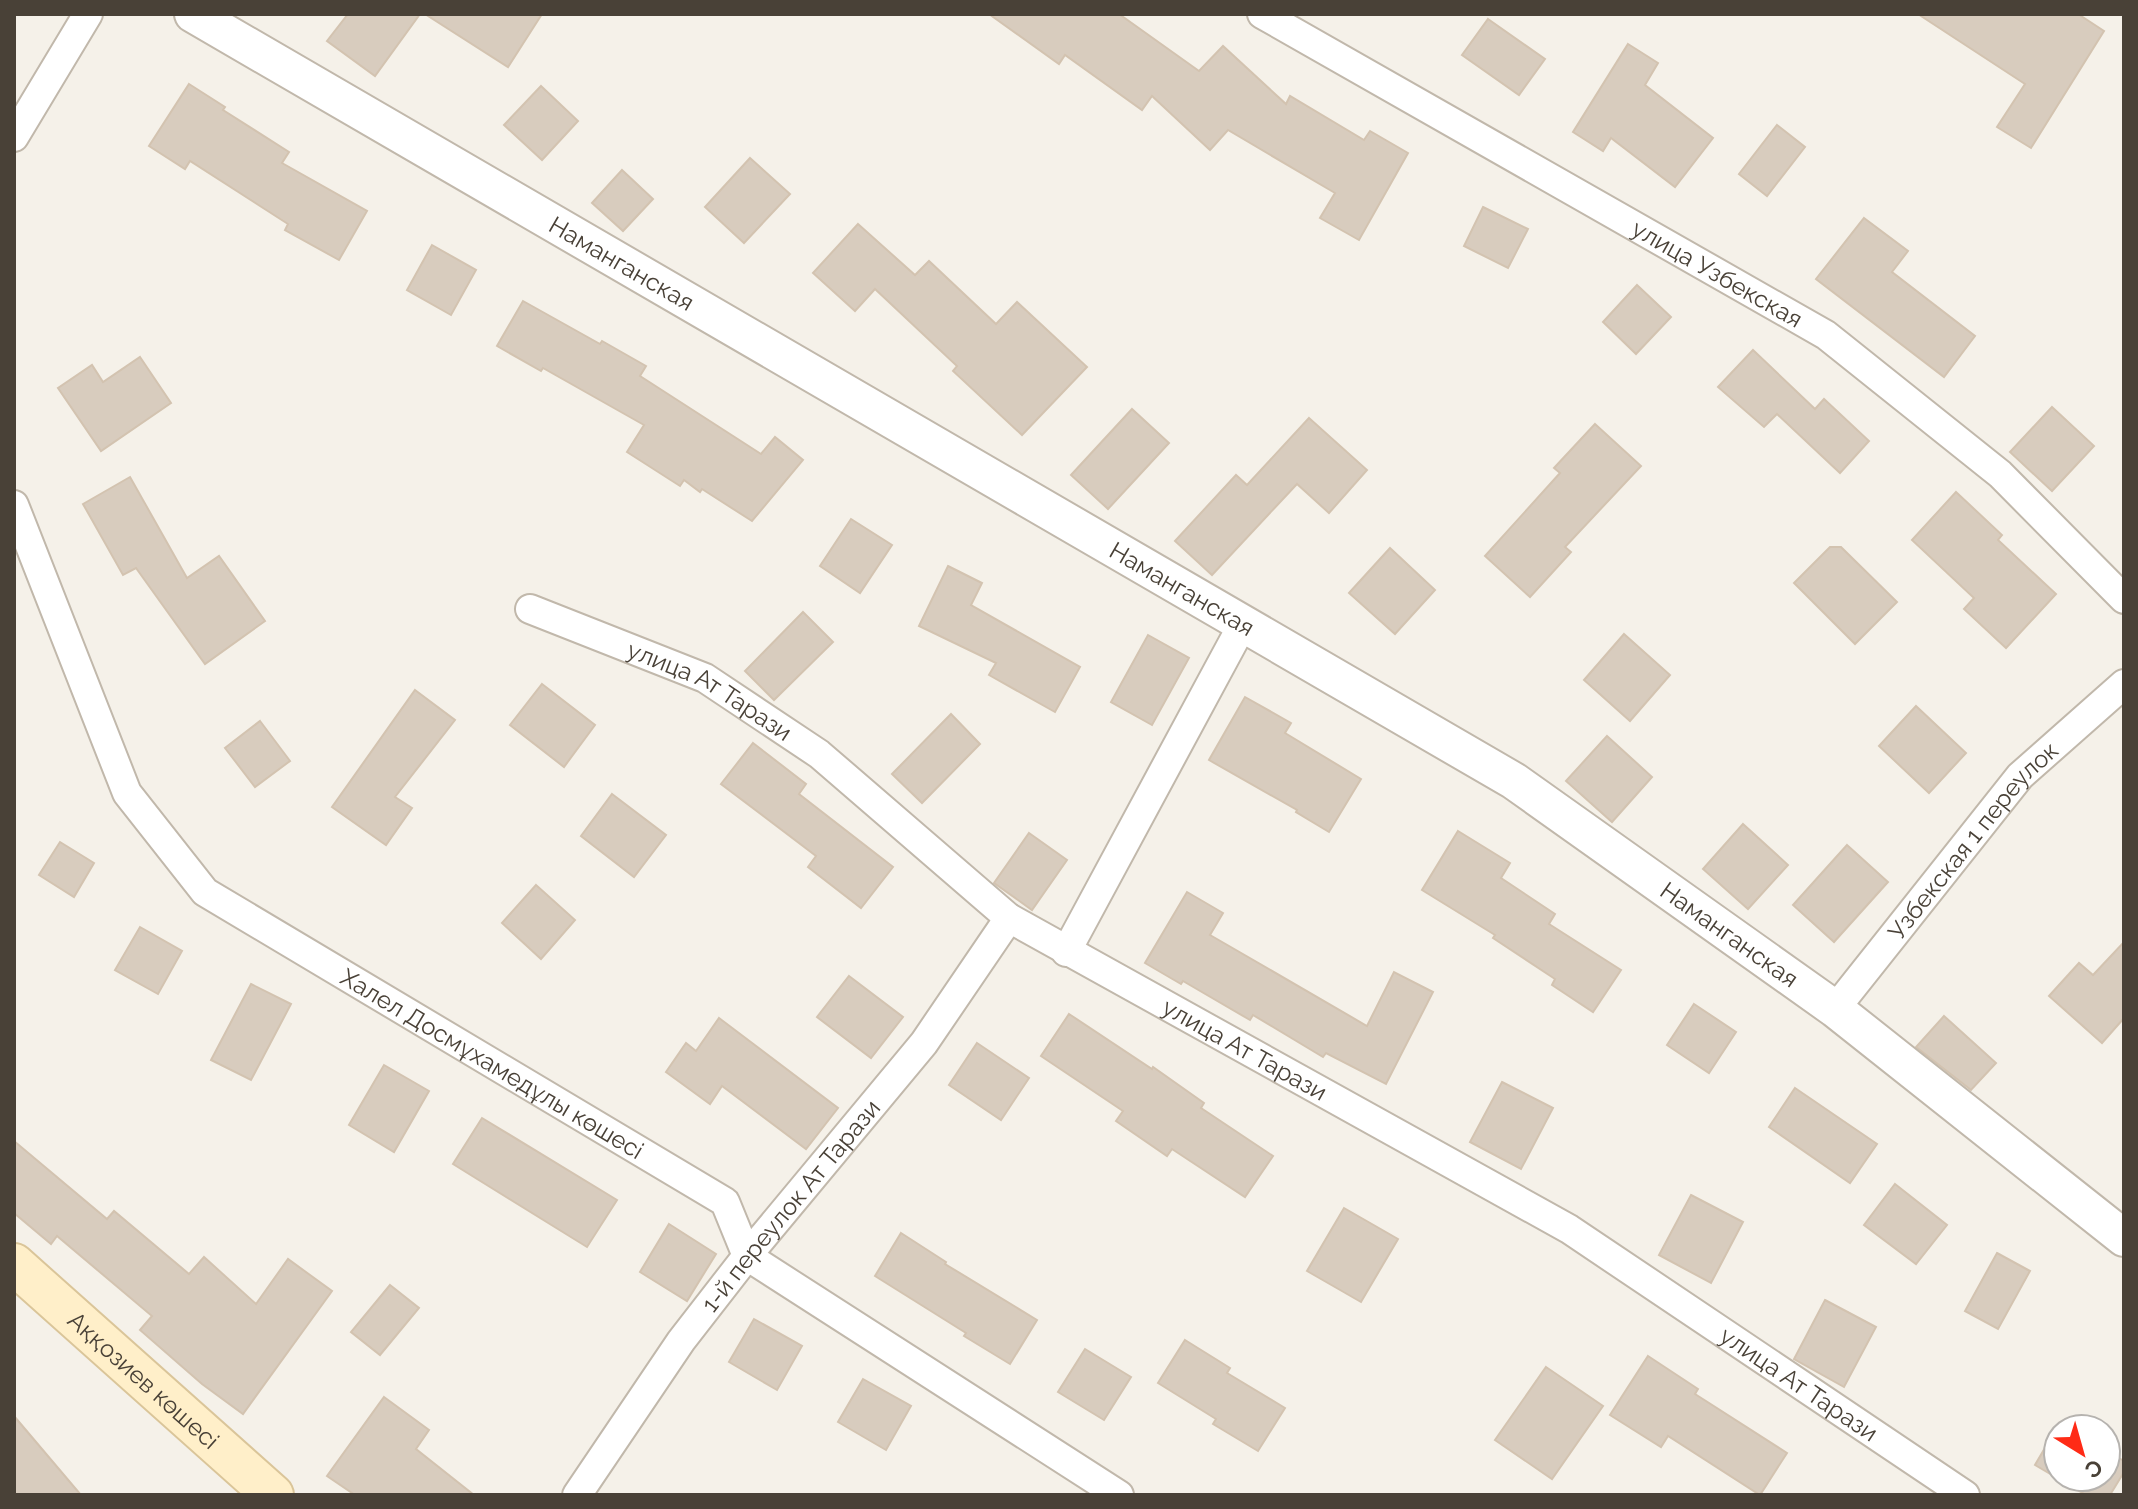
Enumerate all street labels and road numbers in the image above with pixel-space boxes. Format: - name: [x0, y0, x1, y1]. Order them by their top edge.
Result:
- street label: Наманганская: [544, 210, 700, 316]
- street label: улица Узбекская: [1627, 213, 1808, 333]
- street label: Наманганская: [1105, 535, 1260, 642]
- street label: улица Ат Тарази: [623, 634, 798, 747]
- street label: Узбекская 1 переулок: [1882, 735, 2064, 945]
- street label: Наманганская: [1655, 875, 1804, 993]
- street label: Халел Досмұхамедұлы көшесі: [336, 962, 649, 1165]
- street label: улица Ат Тарази: [1158, 992, 1332, 1106]
- street label: 1-й переулок Ат Тарази: [695, 1093, 886, 1317]
- street label: Аққозиев көшесі: [62, 1305, 225, 1455]
- street label: улица Ат Тарази: [1715, 1320, 1884, 1447]

